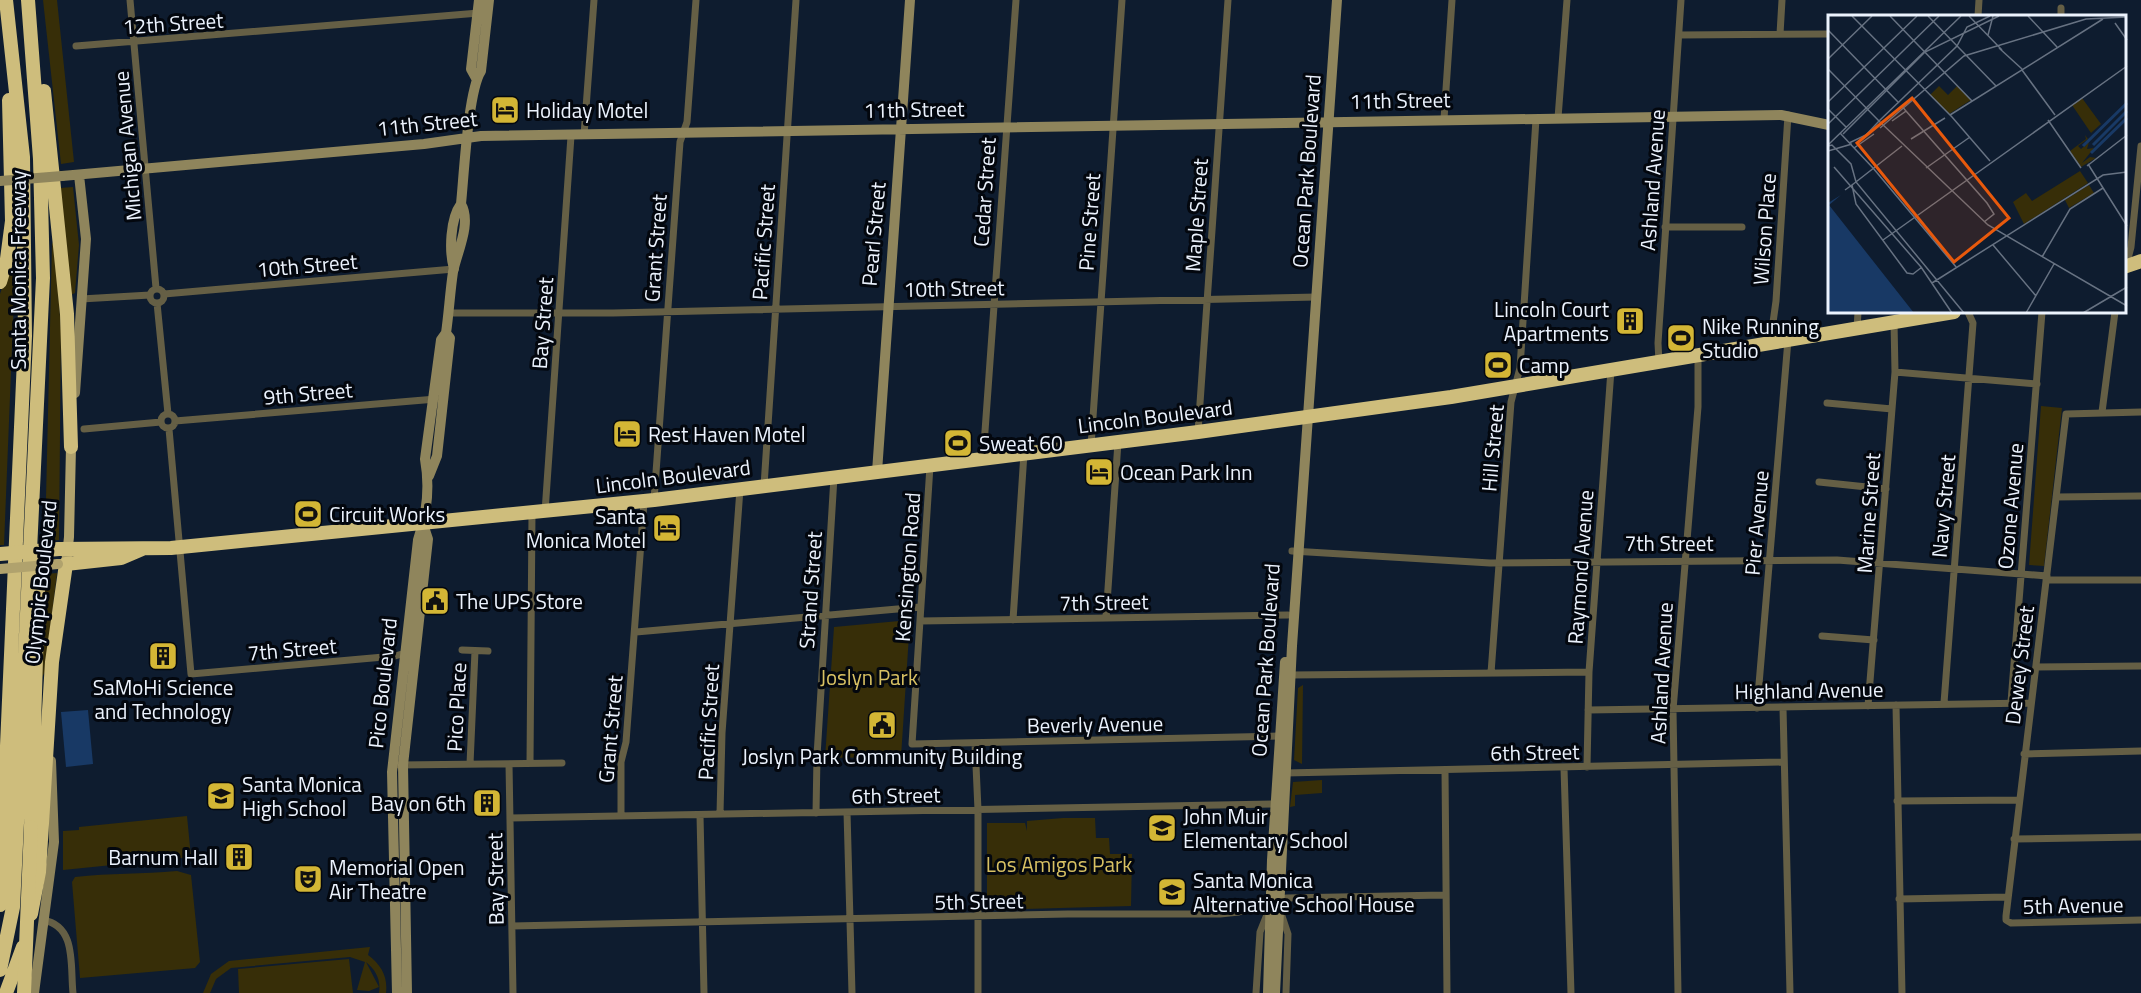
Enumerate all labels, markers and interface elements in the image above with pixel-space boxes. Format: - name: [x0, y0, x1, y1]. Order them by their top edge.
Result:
- street label: 12th Street: [122, 3, 225, 42]
- inset map: [1828, 15, 2126, 314]
- street label: Michigan Avenue: [105, 70, 149, 222]
- street label: Ocean Park Boulevard: [1283, 73, 1329, 269]
- street label: 11th Street: [1349, 83, 1451, 117]
- street label: 11th Street: [863, 92, 965, 126]
- hotel icon: Holiday Motel: [489, 94, 521, 126]
- place label: Holiday Motel: [526, 94, 648, 126]
- street label: 11th Street: [375, 102, 479, 144]
- street label: Ashland Avenue: [1631, 108, 1673, 252]
- street label: Cedar Street: [964, 136, 1004, 248]
- street label: Maple Street: [1176, 157, 1216, 273]
- street label: Santa Monica Freeway: [2, 170, 34, 370]
- street label: Pine Street: [1070, 172, 1108, 272]
- street label: Wilson Place: [1744, 172, 1784, 286]
- street label: Pearl Street: [853, 180, 894, 287]
- street label: Pacific Street: [743, 182, 783, 301]
- street label: Grant Street: [635, 192, 675, 303]
- street label: 10th Street: [255, 245, 359, 285]
- street label: 10th Street: [903, 271, 1005, 305]
- street label: Bay Street: [523, 275, 561, 370]
- place label: Lincoln Court Apartments: [1494, 293, 1610, 349]
- building icon: Lincoln Court Apartments: [1614, 305, 1646, 337]
- place label: Nike Running Studio: [1702, 310, 1819, 366]
- sports icon: Nike Running Studio: [1665, 322, 1697, 354]
- sports icon: Camp: [1482, 349, 1514, 381]
- place label: Camp: [1519, 349, 1570, 381]
- street label: 9th Street: [262, 373, 354, 413]
- street label: Lincoln Boulevard: [1076, 391, 1234, 441]
- street label: Hill Street: [1472, 403, 1512, 493]
- hotel icon: Rest Haven Motel: [611, 418, 643, 450]
- place label: Rest Haven Motel: [648, 418, 805, 450]
- sports icon: Sweat 60: [942, 427, 974, 459]
- place label: Sweat 60: [979, 427, 1063, 459]
- street label: Ozone Avenue: [1989, 442, 2031, 570]
- street label: Lincoln Boulevard: [594, 451, 752, 501]
- street label: Marine Street: [1848, 451, 1888, 574]
- street label: Navy Street: [1923, 452, 1964, 559]
- hotel icon: Ocean Park Inn: [1083, 456, 1115, 488]
- place label: Ocean Park Inn: [1120, 456, 1252, 488]
- street label: Pier Avenue: [1735, 469, 1777, 577]
- street label: Raymond Avenue: [1559, 489, 1601, 645]
- street label: Kensington Road: [886, 491, 928, 643]
- street label: Olympic Boulevard: [15, 498, 65, 666]
- sports icon: Circuit Works: [292, 498, 324, 530]
- place label: Circuit Works: [329, 498, 445, 530]
- place label: Santa Monica Motel: [526, 500, 646, 556]
- hotel icon: Santa Monica Motel: [651, 512, 683, 544]
- street label: 7th Street: [1624, 527, 1714, 559]
- street label: Strand Street: [790, 530, 830, 650]
- street label: Ocean Park Boulevard: [1242, 562, 1288, 758]
- public building icon: The UPS Store: [419, 585, 451, 617]
- place label: The UPS Store: [456, 585, 583, 617]
- street label: 7th Street: [1059, 585, 1149, 619]
- street label: Ashland Avenue: [1641, 601, 1681, 745]
- street label: Dewey Street: [1996, 603, 2042, 726]
- street label: Pico Boulevard: [359, 616, 405, 750]
- street label: 7th Street: [246, 629, 338, 669]
- building icon: SaMoHi Science and Technology: [147, 640, 179, 672]
- park label: Joslyn Park: [820, 661, 918, 693]
- street label: Pico Place: [438, 662, 474, 752]
- street label: Pacific Street: [689, 663, 727, 781]
- place label: SaMoHi Science and Technology: [93, 671, 233, 727]
- street label: Grant Street: [589, 673, 631, 784]
- street label: Highland Avenue: [1734, 673, 1884, 707]
- street label: Beverly Avenue: [1026, 707, 1164, 741]
- public building icon: Joslyn Park Community Building: [866, 709, 898, 741]
- street label: 6th Street: [1490, 735, 1580, 769]
- place label: Joslyn Park Community Building: [742, 740, 1022, 772]
- place label: Santa Monica High School: [242, 768, 362, 824]
- street label: 6th Street: [851, 778, 941, 812]
- school or university icon: Santa Monica High School: [205, 780, 237, 812]
- place label: Bay on 6th: [370, 787, 466, 819]
- building icon: Bay on 6th: [471, 787, 503, 819]
- place label: John Muir Elementary School: [1183, 800, 1348, 856]
- school or university icon: John Muir Elementary School: [1146, 812, 1178, 844]
- street label: Bay Street: [478, 832, 512, 925]
- place label: Barnum Hall: [108, 841, 218, 873]
- building icon: Barnum Hall: [223, 841, 255, 873]
- park label: Los Amigos Park: [986, 848, 1132, 880]
- place label: Memorial Open Air Theatre: [329, 851, 464, 907]
- theatre icon: Memorial Open Air Theatre: [292, 863, 324, 895]
- place label: Santa Monica Alternative School House: [1193, 864, 1415, 920]
- school or university icon: Santa Monica Alternative School House: [1156, 876, 1188, 908]
- street label: 5th Street: [934, 884, 1024, 918]
- street label: 5th Avenue: [2022, 888, 2124, 922]

